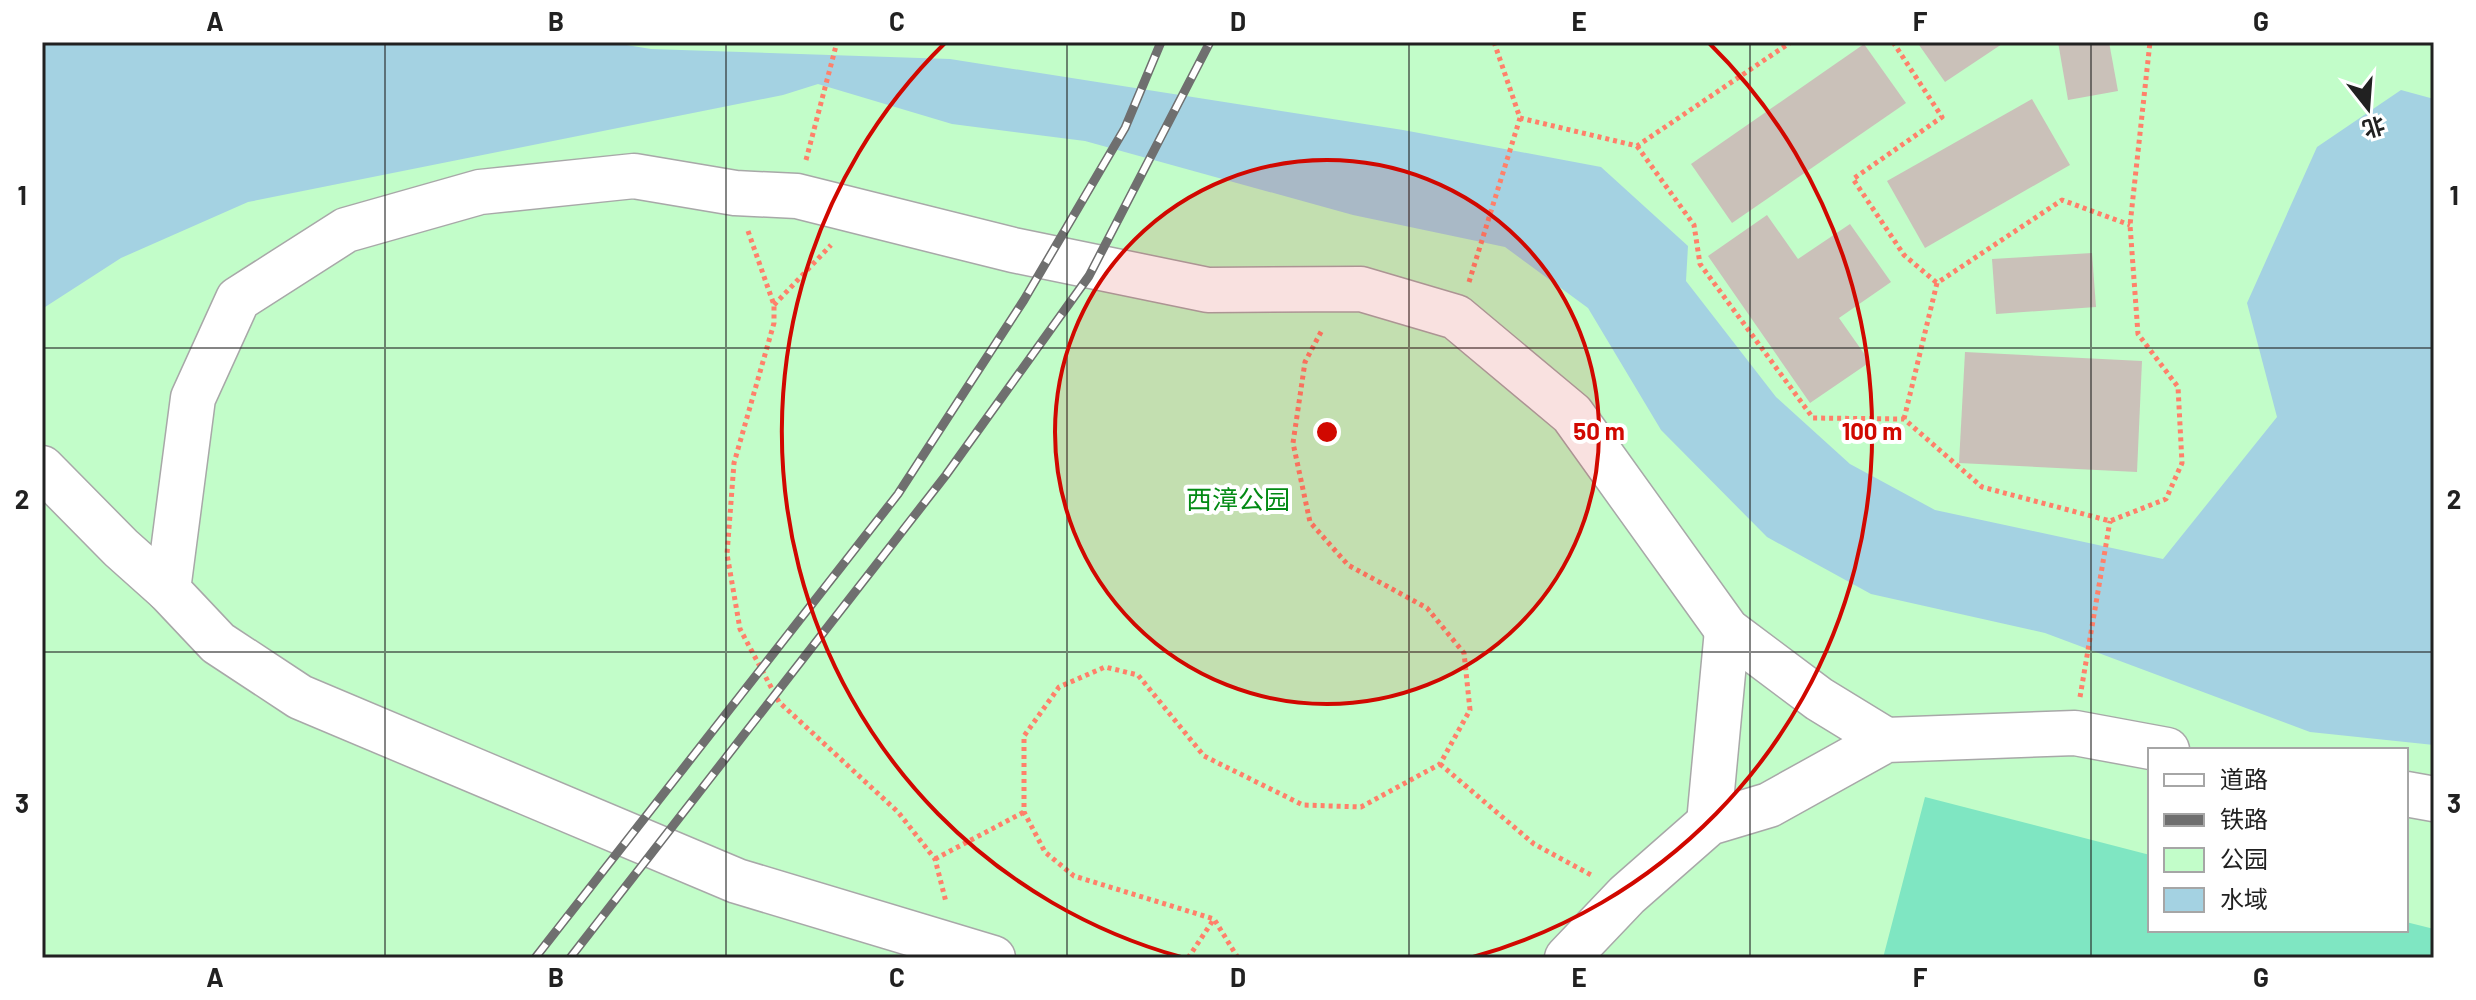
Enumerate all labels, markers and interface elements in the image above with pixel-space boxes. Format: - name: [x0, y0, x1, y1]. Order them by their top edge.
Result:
- text: A: [206, 5, 224, 36]
- text: B: [548, 5, 564, 36]
- text: C: [889, 5, 905, 36]
- text: D: [1230, 5, 1246, 36]
- text: E: [1571, 5, 1587, 36]
- text: F: [1913, 5, 1928, 36]
- text: G: [2253, 5, 2269, 36]
- north arrow: [2328, 68, 2408, 148]
- text: 北: [2360, 112, 2388, 144]
- text: 1: [17, 179, 27, 210]
- text: 1: [2449, 179, 2459, 210]
- text: 50 m: [1573, 416, 1625, 445]
- text: 100 m: [1842, 416, 1902, 445]
- centre of rings: [1313, 418, 1341, 446]
- text: 2: [15, 483, 29, 514]
- park label: 西漳公园: [1186, 483, 1290, 514]
- text: 2: [2447, 483, 2461, 514]
- legend: [2148, 748, 2408, 932]
- text: 道路: [2220, 764, 2268, 793]
- text: 3: [15, 787, 29, 818]
- text: 3: [2447, 787, 2461, 818]
- text: 铁路: [2220, 804, 2268, 833]
- text: 公园: [2220, 844, 2268, 873]
- text: 水域: [2220, 884, 2268, 913]
- text: A: [206, 961, 224, 992]
- text: B: [548, 961, 564, 992]
- text: C: [889, 961, 905, 992]
- text: D: [1230, 961, 1246, 992]
- text: E: [1571, 961, 1587, 992]
- text: F: [1913, 961, 1928, 992]
- text: G: [2253, 961, 2269, 992]

